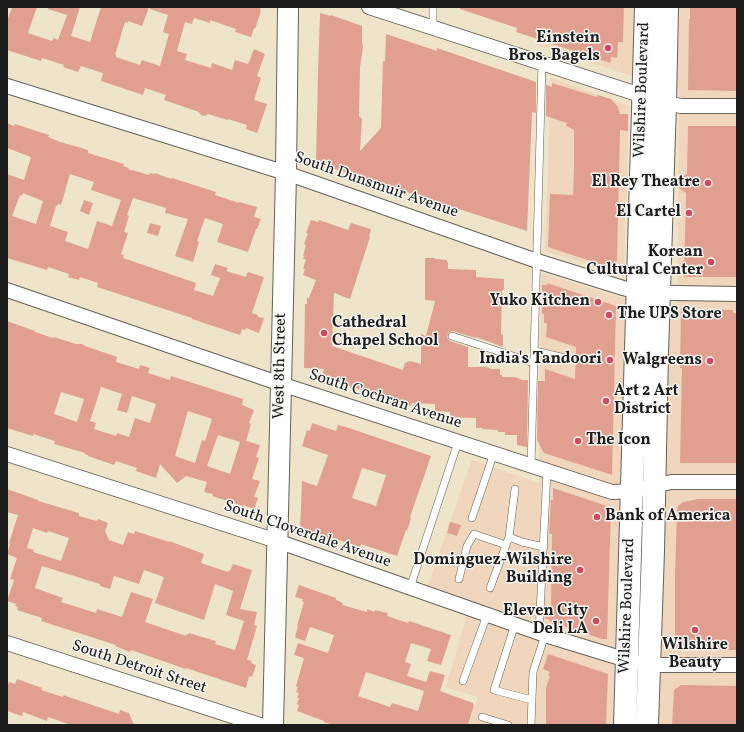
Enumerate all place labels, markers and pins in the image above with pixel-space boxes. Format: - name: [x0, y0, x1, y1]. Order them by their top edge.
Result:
- place label: Einstein Bros. Bagels: [508, 29, 600, 67]
- marker: Einstein Bros. Bagels: [603, 43, 613, 53]
- place label: El Rey Theatre: [591, 173, 700, 193]
- marker: El Rey Theatre: [703, 178, 713, 188]
- place label: El Cartel: [616, 203, 681, 223]
- marker: El Cartel: [684, 208, 694, 218]
- place label: Korean Cultural Center: [586, 243, 703, 281]
- marker: Korean Cultural Center: [706, 257, 716, 267]
- place label: Yuko Kitchen: [490, 292, 590, 312]
- marker: Yuko Kitchen: [593, 297, 603, 307]
- place label: The UPS Store: [617, 305, 722, 325]
- marker: The UPS Store: [604, 310, 614, 320]
- place label: Cathedral Chapel School: [332, 314, 438, 352]
- marker: Cathedral Chapel School: [319, 328, 329, 338]
- place label: India's Tandoori: [479, 350, 602, 370]
- place label: Walgreens: [622, 351, 702, 371]
- marker: India's Tandoori: [605, 355, 615, 365]
- marker: Walgreens: [705, 356, 715, 366]
- place label: Art 2 Art District: [614, 382, 679, 420]
- marker: Art 2 Art District: [601, 396, 611, 406]
- place label: The Icon: [586, 431, 651, 451]
- marker: The Icon: [573, 436, 583, 446]
- place label: Bank of America: [605, 507, 730, 527]
- marker: Bank of America: [592, 512, 602, 522]
- place label: Dominguez-Wilshire Building: [413, 551, 572, 589]
- marker: Dominguez-Wilshire Building: [575, 565, 585, 575]
- place label: Eleven City Deli LA: [503, 602, 588, 640]
- marker: Eleven City Deli LA: [591, 616, 601, 626]
- marker: Wilshire Beauty: [690, 625, 700, 635]
- place label: Wilshire Beauty: [662, 636, 728, 674]

